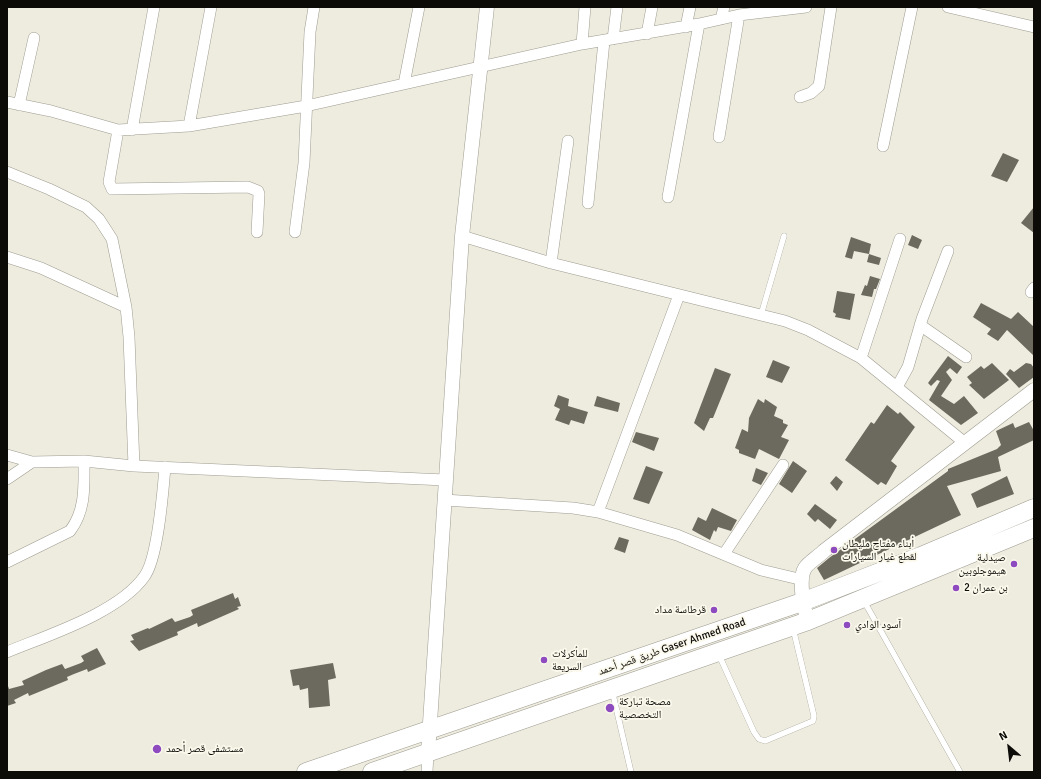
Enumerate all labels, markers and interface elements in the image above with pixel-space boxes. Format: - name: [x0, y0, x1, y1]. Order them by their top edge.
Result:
- place label: أبناء مفتاح مليطان لقطع غيار السيارات: [842, 537, 916, 563]
- marker: أبناء مفتاح مليطان لقطع غيار السيارات: [829, 545, 839, 555]
- place label: صيدلية هيموجلوبين: [959, 551, 1006, 577]
- marker: صيدلية هيموجلوبين: [1009, 559, 1019, 569]
- place label: بن عمران 2: [964, 581, 1008, 595]
- marker: بن عمران 2: [951, 583, 961, 593]
- place label: قرطاسة مداد: [655, 603, 706, 617]
- marker: قرطاسة مداد: [709, 605, 719, 615]
- street label: طريق قصر أحمد Gaser Ahmed Road: [597, 616, 747, 678]
- place label: آسود الوادي: [855, 618, 901, 632]
- marker: آسود الوادي: [842, 620, 852, 630]
- place label: للمأكرلات السريعة: [552, 647, 588, 673]
- marker: للمأكرلات السريعة: [539, 655, 549, 665]
- place label: مصحة تباركة التخصصية: [619, 695, 671, 721]
- marker: مصحة تباركة التخصصية: [604, 702, 616, 714]
- north arrow: [989, 727, 1029, 767]
- text: N: [997, 728, 1010, 743]
- place label: مستشفى قصر أحمد: [166, 742, 243, 756]
- marker: مستشفى قصر أحمد: [151, 743, 163, 755]

